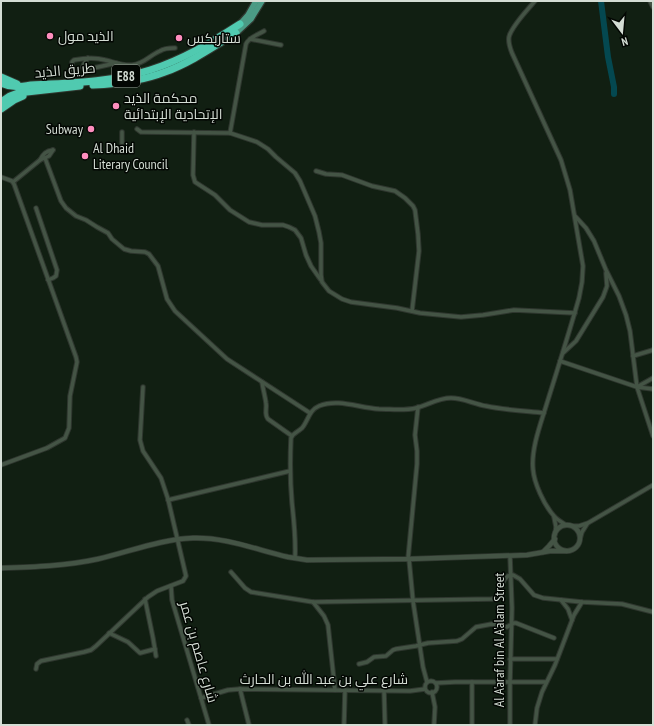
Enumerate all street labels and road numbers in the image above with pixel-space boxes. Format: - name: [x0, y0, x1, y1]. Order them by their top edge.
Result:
- street label: طريق الذيد: [34, 58, 96, 82]
- road number: E88: [112, 65, 140, 87]
- street label: Al A'araf bin Al A'alam Street: [490, 573, 508, 707]
- street label: شارع عاصم بن عمر: [175, 598, 222, 705]
- street label: شارع علي بن عبد الله بن الحارث: [240, 670, 408, 691]

